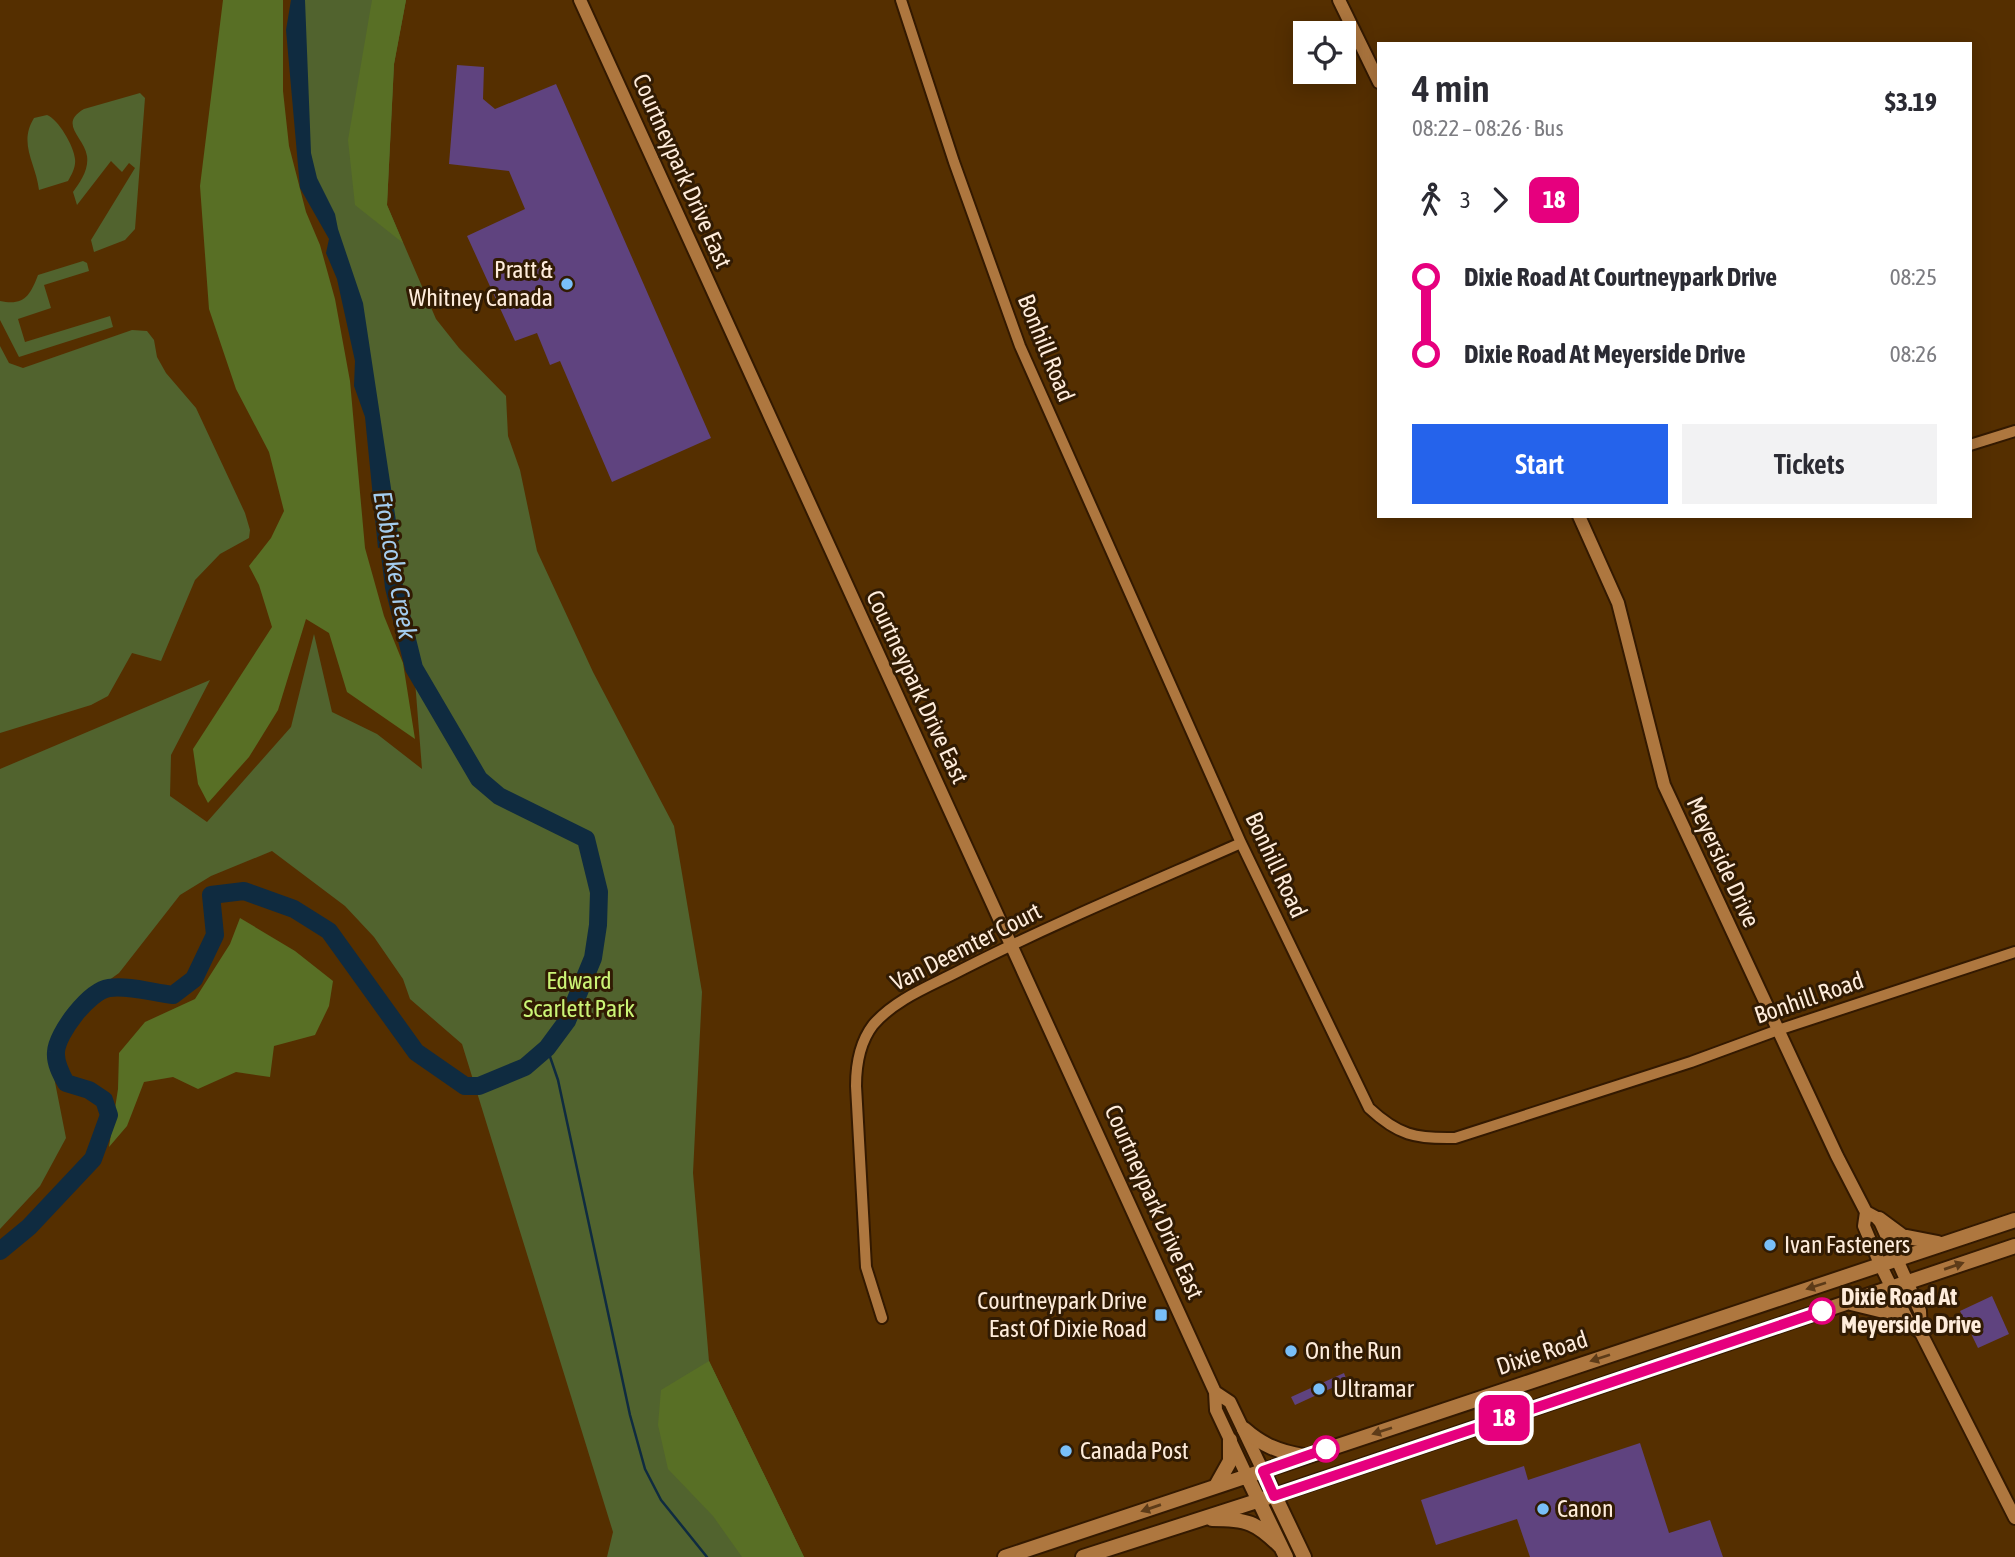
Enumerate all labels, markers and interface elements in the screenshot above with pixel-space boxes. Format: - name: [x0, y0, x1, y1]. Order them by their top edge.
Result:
- map controls: [1293, 21, 1356, 84]
- button: locate: [1293, 21, 1356, 84]
- text: 4 min: [1412, 67, 1490, 110]
- street label: Courtneypark Drive East: [627, 70, 737, 272]
- text: $3.19: [1885, 87, 1937, 117]
- text: 08:22 – 08:26 · Bus: [1412, 115, 1564, 141]
- icon: walk: [1412, 181, 1450, 219]
- icon: forward: [1481, 181, 1519, 219]
- text: 18: [1543, 186, 1565, 213]
- text: 3: [1460, 187, 1471, 213]
- place label: Pratt & Whitney Canada: [409, 256, 554, 311]
- text: Dixie Road At Courtneypark Drive: [1464, 262, 1777, 292]
- text: 08:25: [1890, 264, 1937, 290]
- marker: Pratt & Whitney Canada: [559, 276, 575, 292]
- street label: Bonhill Road: [1013, 290, 1080, 405]
- text: Dixie Road At Meyerside Drive: [1464, 339, 1746, 369]
- text: 08:26: [1890, 341, 1937, 367]
- button: Start: [1412, 424, 1668, 504]
- button: Tickets: [1682, 424, 1937, 504]
- water label: Etobicoke Creek: [367, 488, 423, 642]
- street label: Courtneypark Drive East: [861, 586, 974, 788]
- street label: Meyerside Drive: [1682, 792, 1765, 931]
- street label: Bonhill Road: [1240, 808, 1313, 922]
- street label: Van Deemter Court: [886, 897, 1045, 996]
- street label: Bonhill Road: [1751, 966, 1867, 1029]
- park label: Edward Scarlett Park: [523, 967, 635, 1022]
- street label: Courtneypark Drive East: [1099, 1101, 1209, 1303]
- place label: Ivan Fasteners: [1784, 1231, 1910, 1258]
- marker: Ivan Fasteners: [1762, 1237, 1778, 1253]
- one-way arrow: [1944, 1260, 1965, 1271]
- one-way arrow: [1805, 1281, 1826, 1292]
- place label: Dixie Road At Meyerside Drive: [1841, 1283, 1982, 1338]
- place label: Courtneypark Drive East Of Dixie Road: [977, 1287, 1147, 1342]
- marker: Dixie Road At Meyerside Drive: [1809, 1298, 1835, 1324]
- marker: Courtneypark Drive East Of Dixie Road: [1153, 1307, 1169, 1323]
- street label: Dixie Road: [1493, 1325, 1591, 1380]
- place label: On the Run: [1305, 1337, 1402, 1364]
- marker: On the Run: [1283, 1343, 1299, 1359]
- one-way arrow: [1589, 1353, 1610, 1364]
- place label: Ultramar: [1333, 1375, 1415, 1402]
- marker: Ultramar: [1311, 1381, 1327, 1397]
- line badge: 18: [1472, 1395, 1536, 1441]
- text: 18: [1493, 1404, 1515, 1431]
- one-way arrow: [1371, 1426, 1392, 1437]
- unlabelled marker: [1313, 1436, 1339, 1462]
- place label: Canada Post: [1080, 1437, 1189, 1464]
- marker: Canada Post: [1058, 1443, 1074, 1459]
- place label: Canon: [1557, 1495, 1614, 1522]
- marker: Canon: [1535, 1501, 1551, 1517]
- one-way arrow: [1140, 1503, 1161, 1514]

